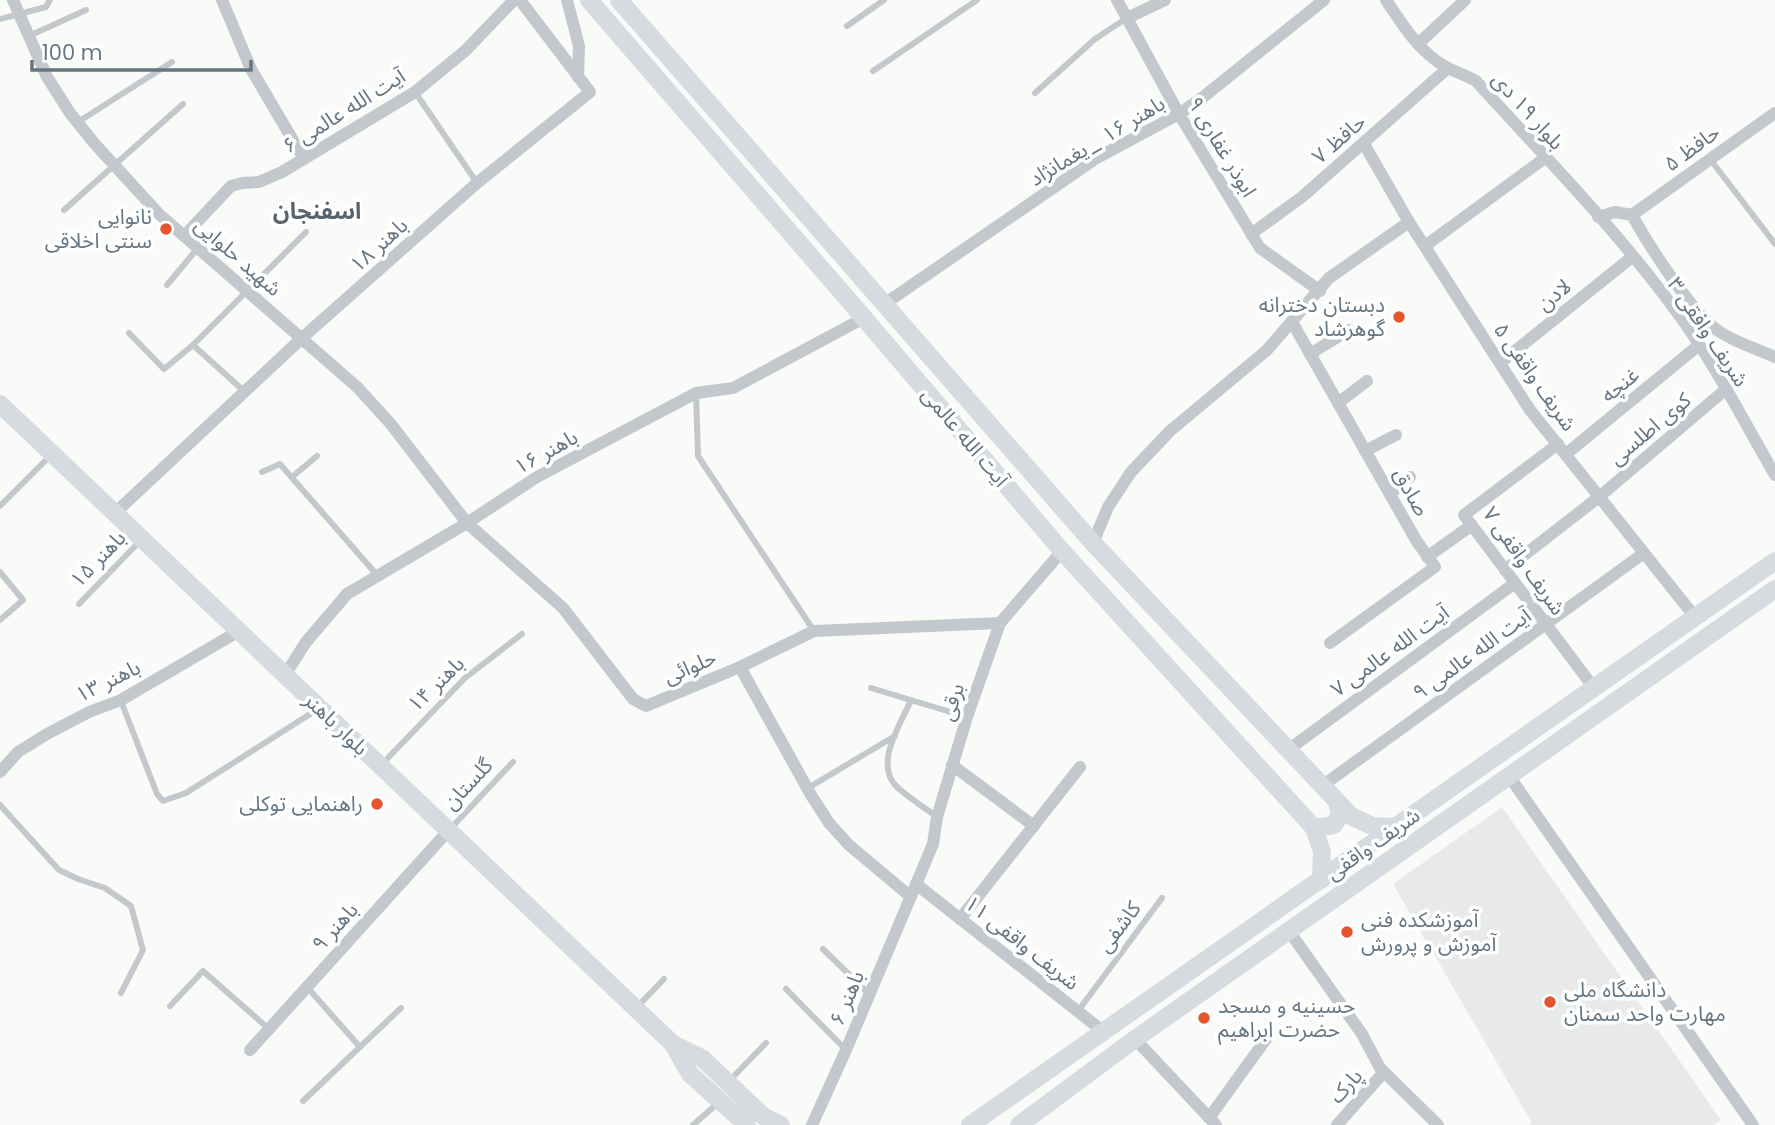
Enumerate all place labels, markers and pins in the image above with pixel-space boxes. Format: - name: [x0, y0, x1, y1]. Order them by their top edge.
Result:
- place label: نانوایی سنتی اخلاقی: [45, 202, 152, 255]
- marker: نانوایی سنتی اخلاقی: [158, 221, 174, 237]
- place label: دبستان دخترانه گوهرشاد: [1259, 290, 1385, 343]
- marker: دبستان دخترانه گوهرشاد: [1391, 309, 1407, 325]
- place label: راهنمایی توکلی: [239, 789, 363, 818]
- marker: راهنمایی توکلی: [369, 796, 385, 812]
- place label: آموزشکده فنی آموزش و پرورش: [1361, 905, 1497, 958]
- marker: آموزشکده فنی آموزش و پرورش: [1339, 924, 1355, 940]
- place label: دانشگاه ملی مهارت واحد سمنان: [1564, 975, 1726, 1028]
- place label: حسینیه و مسجد حضرت ابراهیم: [1218, 991, 1355, 1045]
- marker: دانشگاه ملی مهارت واحد سمنان: [1542, 994, 1558, 1010]
- marker: حسینیه و مسجد حضرت ابراهیم: [1196, 1010, 1212, 1026]

